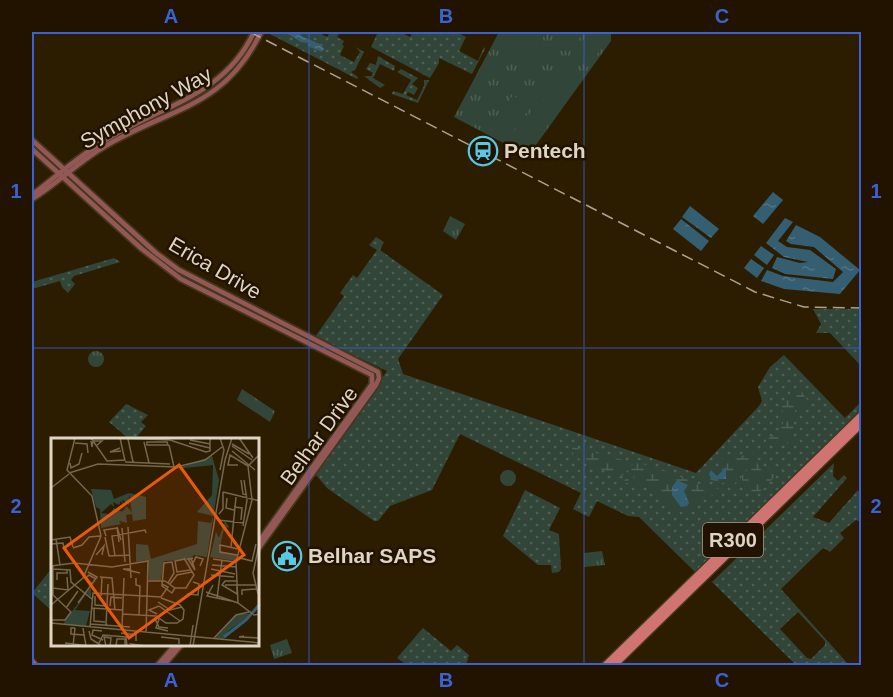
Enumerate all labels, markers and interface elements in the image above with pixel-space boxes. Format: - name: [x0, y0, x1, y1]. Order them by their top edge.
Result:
- text: A: [164, 5, 178, 27]
- text: B: [439, 5, 453, 27]
- text: C: [715, 5, 729, 27]
- street label: Symphony Way: [76, 62, 216, 153]
- station icon: Pentech: [467, 135, 499, 167]
- place label: Pentech: [504, 139, 586, 162]
- text: 1: [10, 180, 22, 202]
- text: 1: [870, 180, 882, 202]
- street label: Erica Drive: [165, 232, 265, 303]
- street label: Belhar Drive: [275, 382, 362, 489]
- inset map: [51, 438, 260, 646]
- text: 2: [10, 495, 22, 517]
- text: 2: [870, 495, 882, 517]
- road number: R300: [703, 523, 763, 557]
- public building icon: Belhar SAPS: [271, 540, 303, 572]
- place label: Belhar SAPS: [308, 544, 436, 567]
- text: A: [164, 669, 178, 691]
- text: B: [439, 669, 453, 691]
- text: C: [715, 669, 729, 691]

